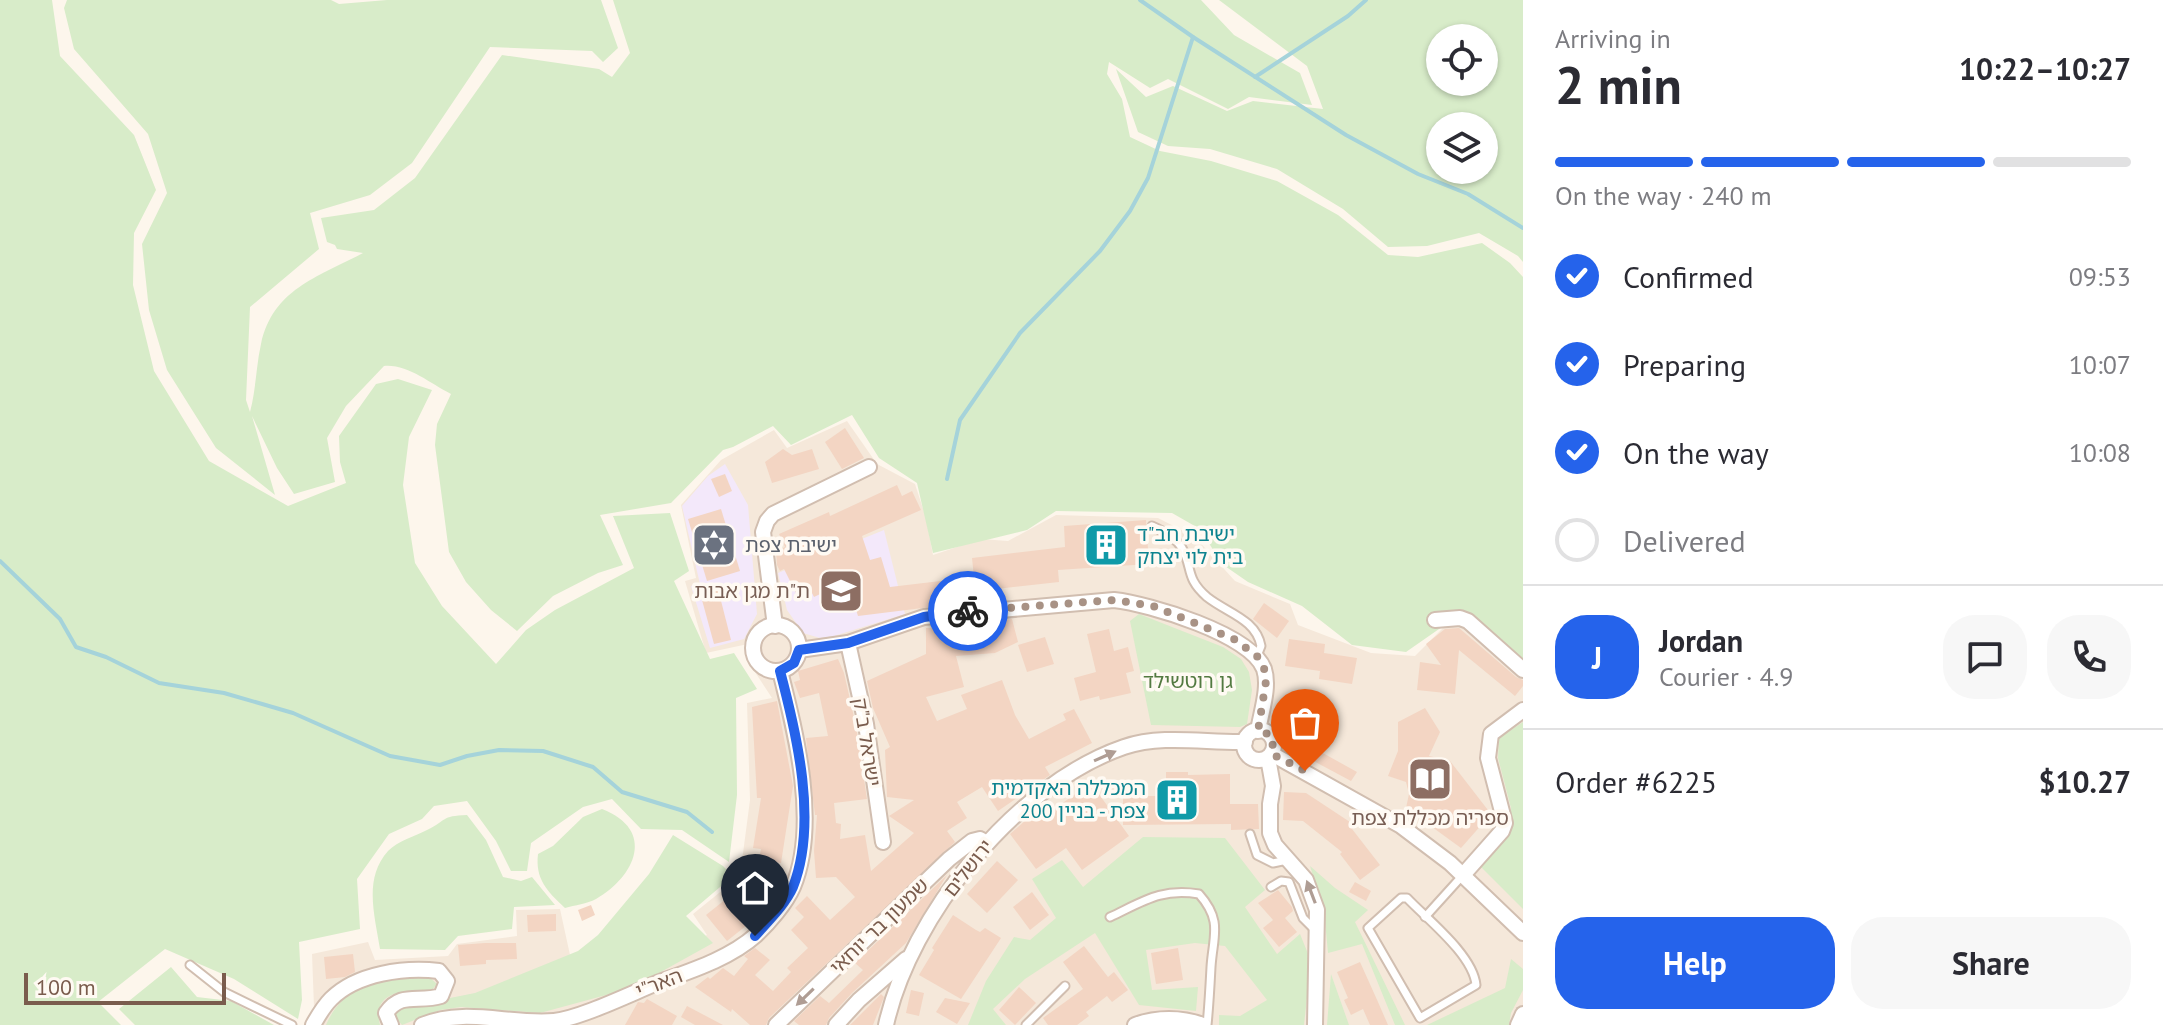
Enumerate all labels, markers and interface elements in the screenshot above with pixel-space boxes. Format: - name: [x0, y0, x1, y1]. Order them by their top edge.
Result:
- text: Arriving in: [1555, 22, 1671, 55]
- map controls: [1426, 24, 1498, 184]
- button: locate: [1426, 24, 1498, 96]
- text: 10:22–10:27: [1959, 49, 2131, 88]
- text: 2 min: [1555, 51, 1682, 118]
- button: layers: [1426, 112, 1498, 184]
- text: On the way · 240 m: [1555, 179, 1772, 212]
- icon: check: [1555, 254, 1599, 298]
- text: Confirmed: [1623, 257, 1754, 296]
- text: 09:53: [2069, 260, 2131, 293]
- icon: check: [1555, 342, 1599, 386]
- text: Preparing: [1623, 345, 1746, 384]
- text: 10:07: [2069, 348, 2131, 381]
- icon: check: [1555, 430, 1599, 474]
- text: On the way: [1623, 433, 1769, 472]
- text: 10:08: [2069, 436, 2131, 469]
- synagogue icon: ישיבת צפת: [690, 521, 738, 569]
- building icon: ישיבת חב"ד בית לוי יצחק: [1082, 521, 1130, 569]
- place label: ישיבת חב"ד בית לוי יצחק: [1137, 521, 1243, 570]
- text: Delivered: [1623, 521, 1746, 560]
- place label: ישיבת צפת: [745, 532, 837, 558]
- school or university icon: ת"ת מגן אבות: [817, 567, 865, 615]
- courier: [928, 571, 1008, 651]
- place label: ת"ת מגן אבות: [694, 578, 810, 604]
- icon: bike: [946, 589, 990, 633]
- button: chat: [1943, 615, 2027, 699]
- button: phone: [2047, 615, 2131, 699]
- text: Jordan: [1659, 621, 1743, 660]
- text: J: [1592, 638, 1602, 677]
- text: Courier · 4.9: [1659, 660, 1793, 693]
- park label: גן רוטשילד: [1143, 668, 1234, 694]
- pin: [1271, 689, 1339, 771]
- street label: ישראל ב"ק: [847, 696, 887, 788]
- icon: bag: [1283, 701, 1327, 745]
- one-way arrow: [1093, 749, 1116, 763]
- library icon: ספריה מכללת צפת: [1406, 755, 1454, 803]
- text: Order #6225: [1555, 762, 1717, 801]
- text: $10.27: [2039, 762, 2131, 801]
- place label: המכללה האקדמית צפת - בניין 200: [991, 775, 1146, 824]
- building icon: המכללה האקדמית צפת - בניין 200: [1153, 776, 1201, 824]
- place label: ספריה מכללת צפת: [1351, 805, 1509, 831]
- street label: ירושלים: [937, 834, 999, 902]
- pin: [721, 854, 789, 936]
- icon: home: [733, 866, 777, 910]
- street label: שמעון בר יוחאי: [824, 872, 934, 980]
- one-way arrow: [1304, 880, 1317, 904]
- button: Help: [1555, 917, 1835, 1009]
- button: Share: [1851, 917, 2131, 1009]
- street label: האר"י: [632, 962, 686, 1004]
- scale bar: [24, 969, 226, 1005]
- text: 100 m: [36, 973, 96, 1001]
- one-way arrow: [796, 987, 815, 1006]

